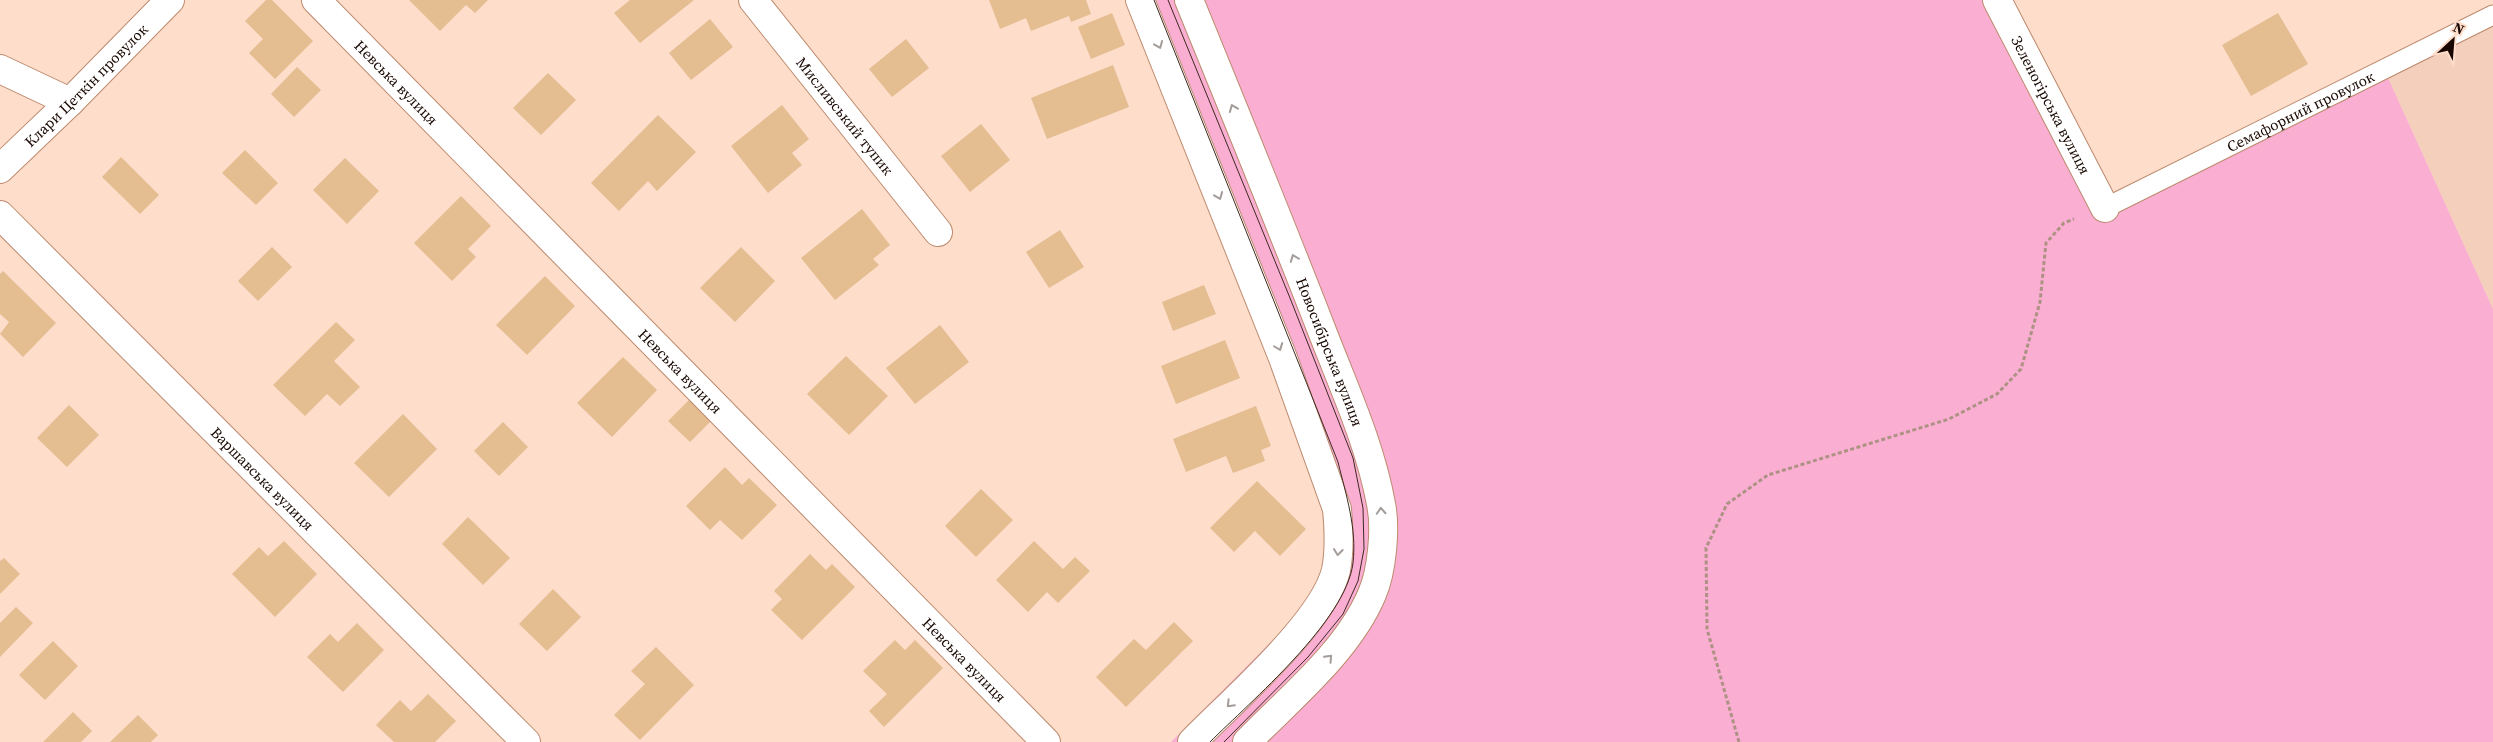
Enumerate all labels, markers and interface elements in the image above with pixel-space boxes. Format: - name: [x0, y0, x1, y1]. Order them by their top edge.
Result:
- north arrow: [2428, 15, 2478, 65]
- text: N: [2450, 17, 2468, 40]
- street label: Клари Цеткін провулок: [19, 18, 152, 151]
- street label: Зеленогірська вулиця: [2007, 32, 2096, 178]
- street label: Невська вулиця: [350, 35, 443, 129]
- one-way arrow: [1152, 40, 1163, 49]
- street label: Мисливський тупик: [792, 52, 899, 180]
- street label: Семафорний провулок: [2223, 65, 2378, 156]
- one-way arrow: [1229, 104, 1239, 113]
- one-way arrow: [1213, 191, 1223, 200]
- one-way arrow: [1290, 255, 1300, 263]
- street label: Новосибірська вулиця: [1292, 274, 1369, 429]
- street label: Невська вулиця: [634, 324, 727, 418]
- one-way arrow: [1272, 342, 1283, 351]
- street label: Варшавська вулиця: [207, 422, 319, 535]
- one-way arrow: [1376, 506, 1387, 514]
- one-way arrow: [1333, 548, 1344, 556]
- street label: Невська вулиця: [918, 612, 1011, 706]
- one-way arrow: [1323, 655, 1332, 664]
- one-way arrow: [1227, 698, 1236, 707]

